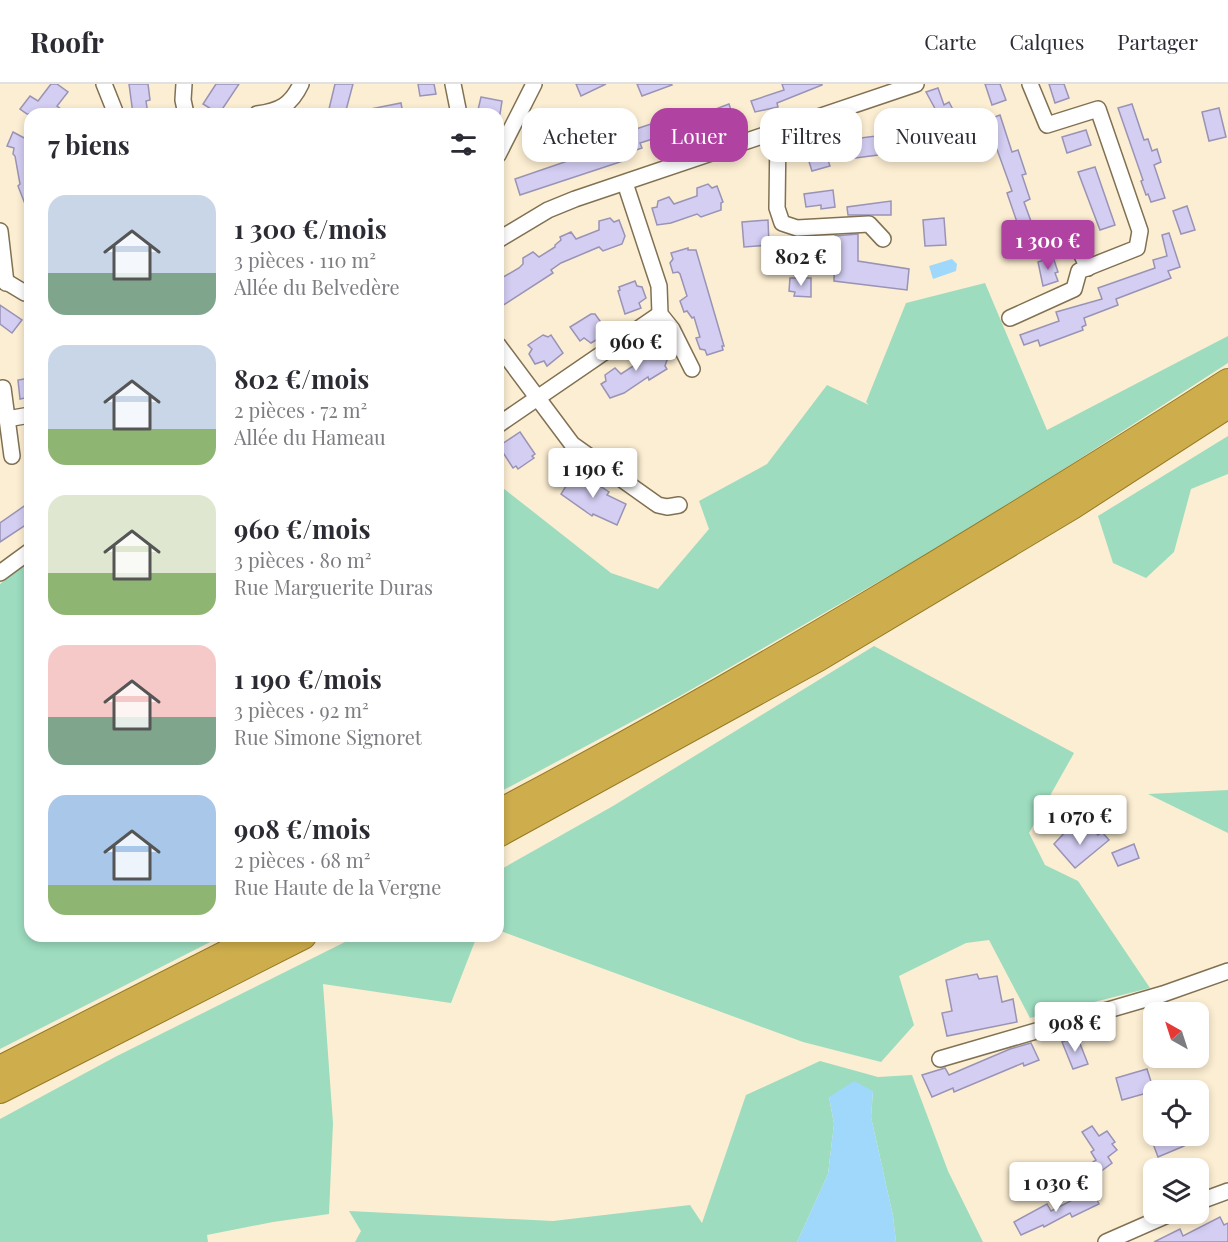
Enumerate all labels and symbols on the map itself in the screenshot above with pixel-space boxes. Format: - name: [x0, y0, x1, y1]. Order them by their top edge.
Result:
- pin: 1 300 €: [993, 220, 1103, 271]
- pin: 802 €: [759, 236, 843, 287]
- pin: 960 €: [594, 321, 678, 372]
- pin: 1 190 €: [538, 448, 648, 499]
- pin: 1 070 €: [1025, 795, 1135, 846]
- pin: 908 €: [1033, 1002, 1117, 1053]
- north arrow: [1143, 1002, 1209, 1068]
- pin: 1 030 €: [1001, 1162, 1111, 1213]

